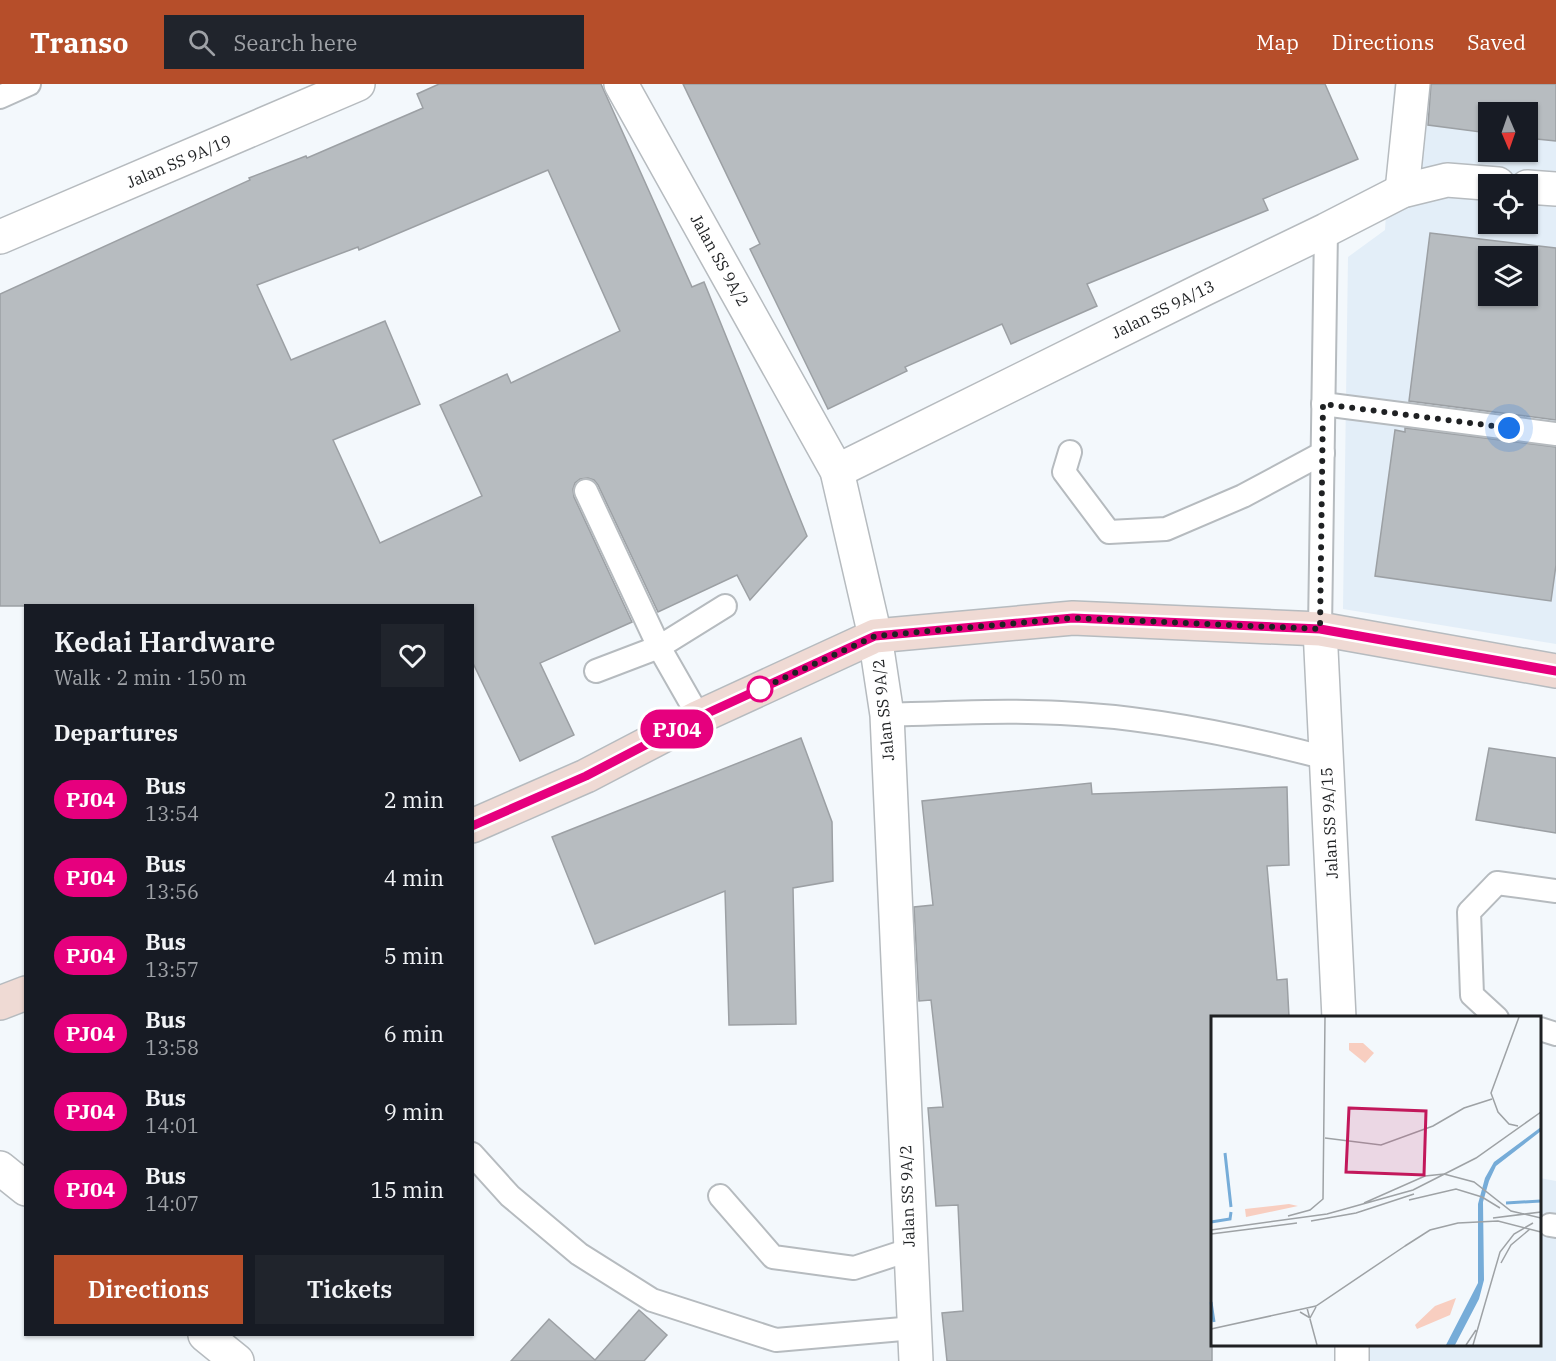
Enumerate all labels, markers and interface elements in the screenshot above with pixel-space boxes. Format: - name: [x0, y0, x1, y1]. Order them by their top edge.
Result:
- search box: [164, 15, 584, 69]
- text: Transo: [30, 24, 128, 61]
- icon: search: [185, 26, 218, 59]
- text: Search here: [233, 28, 357, 57]
- text: Map: [1256, 28, 1299, 56]
- text: Directions: [1332, 28, 1434, 56]
- text: Saved: [1467, 28, 1526, 56]
- north arrow: [1478, 102, 1538, 162]
- map controls: [1478, 102, 1538, 306]
- street label: Jalan SS 9A/19: [124, 130, 234, 192]
- button: locate: [1478, 174, 1538, 234]
- street label: Jalan SS 9A/2: [686, 210, 754, 310]
- button: layers: [1478, 246, 1538, 306]
- street label: Jalan SS 9A/13: [1108, 275, 1218, 343]
- your location: [1494, 413, 1524, 443]
- text: Kedai Hardware: [54, 623, 275, 660]
- button: heart: [381, 624, 444, 687]
- street label: Jalan SS 9A/2: [868, 658, 898, 762]
- text: Walk · 2 min · 150 m: [54, 664, 247, 691]
- unlabelled marker: [747, 676, 773, 702]
- line badge: PJ04: [635, 710, 719, 748]
- text: PJ04: [652, 715, 702, 743]
- text: Departures: [54, 718, 178, 747]
- street label: Jalan SS 9A/15: [1316, 767, 1342, 879]
- text: Bus: [145, 771, 186, 800]
- text: PJ04: [66, 785, 115, 813]
- text: 2 min: [384, 785, 444, 814]
- text: 13:54: [145, 800, 199, 827]
- text: Bus: [145, 849, 186, 878]
- text: PJ04: [66, 863, 115, 891]
- text: 4 min: [384, 863, 444, 892]
- text: 13:56: [145, 878, 199, 905]
- text: Bus: [145, 927, 186, 956]
- text: PJ04: [66, 941, 115, 969]
- text: 5 min: [384, 941, 444, 970]
- text: 13:57: [145, 956, 199, 983]
- text: Bus: [145, 1005, 186, 1034]
- inset map: [1211, 1016, 1541, 1346]
- text: PJ04: [66, 1019, 115, 1047]
- text: 6 min: [384, 1019, 444, 1048]
- text: 13:58: [145, 1034, 199, 1061]
- text: Bus: [145, 1083, 186, 1112]
- text: PJ04: [66, 1097, 115, 1125]
- text: 9 min: [384, 1097, 444, 1126]
- text: 14:01: [145, 1112, 199, 1139]
- street label: Jalan SS 9A/2: [895, 1145, 919, 1247]
- text: Bus: [145, 1161, 186, 1190]
- text: PJ04: [66, 1175, 115, 1203]
- text: 15 min: [371, 1175, 444, 1204]
- text: 14:07: [145, 1190, 199, 1217]
- button: Directions: [54, 1255, 243, 1324]
- button: Tickets: [255, 1255, 444, 1324]

